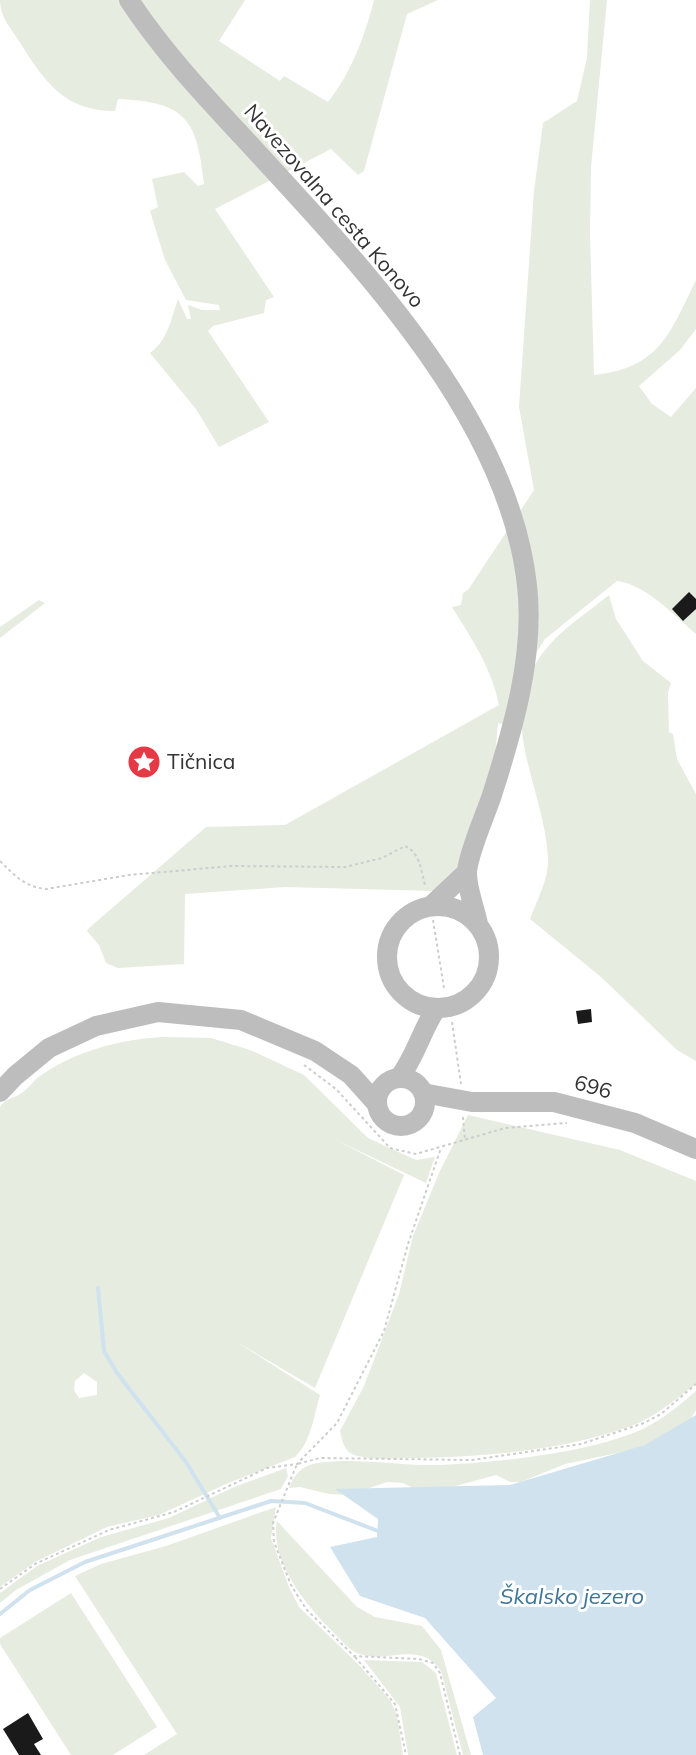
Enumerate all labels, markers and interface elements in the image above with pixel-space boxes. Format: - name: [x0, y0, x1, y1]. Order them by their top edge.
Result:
- street label: Navezovalna cesta Konovo: [239, 98, 430, 313]
- place icon: Tičnica: [126, 744, 162, 780]
- place label: Tičnica: [167, 748, 235, 774]
- street label: 696: [572, 1069, 615, 1103]
- water label: Škalsko jezero: [500, 1582, 644, 1610]

